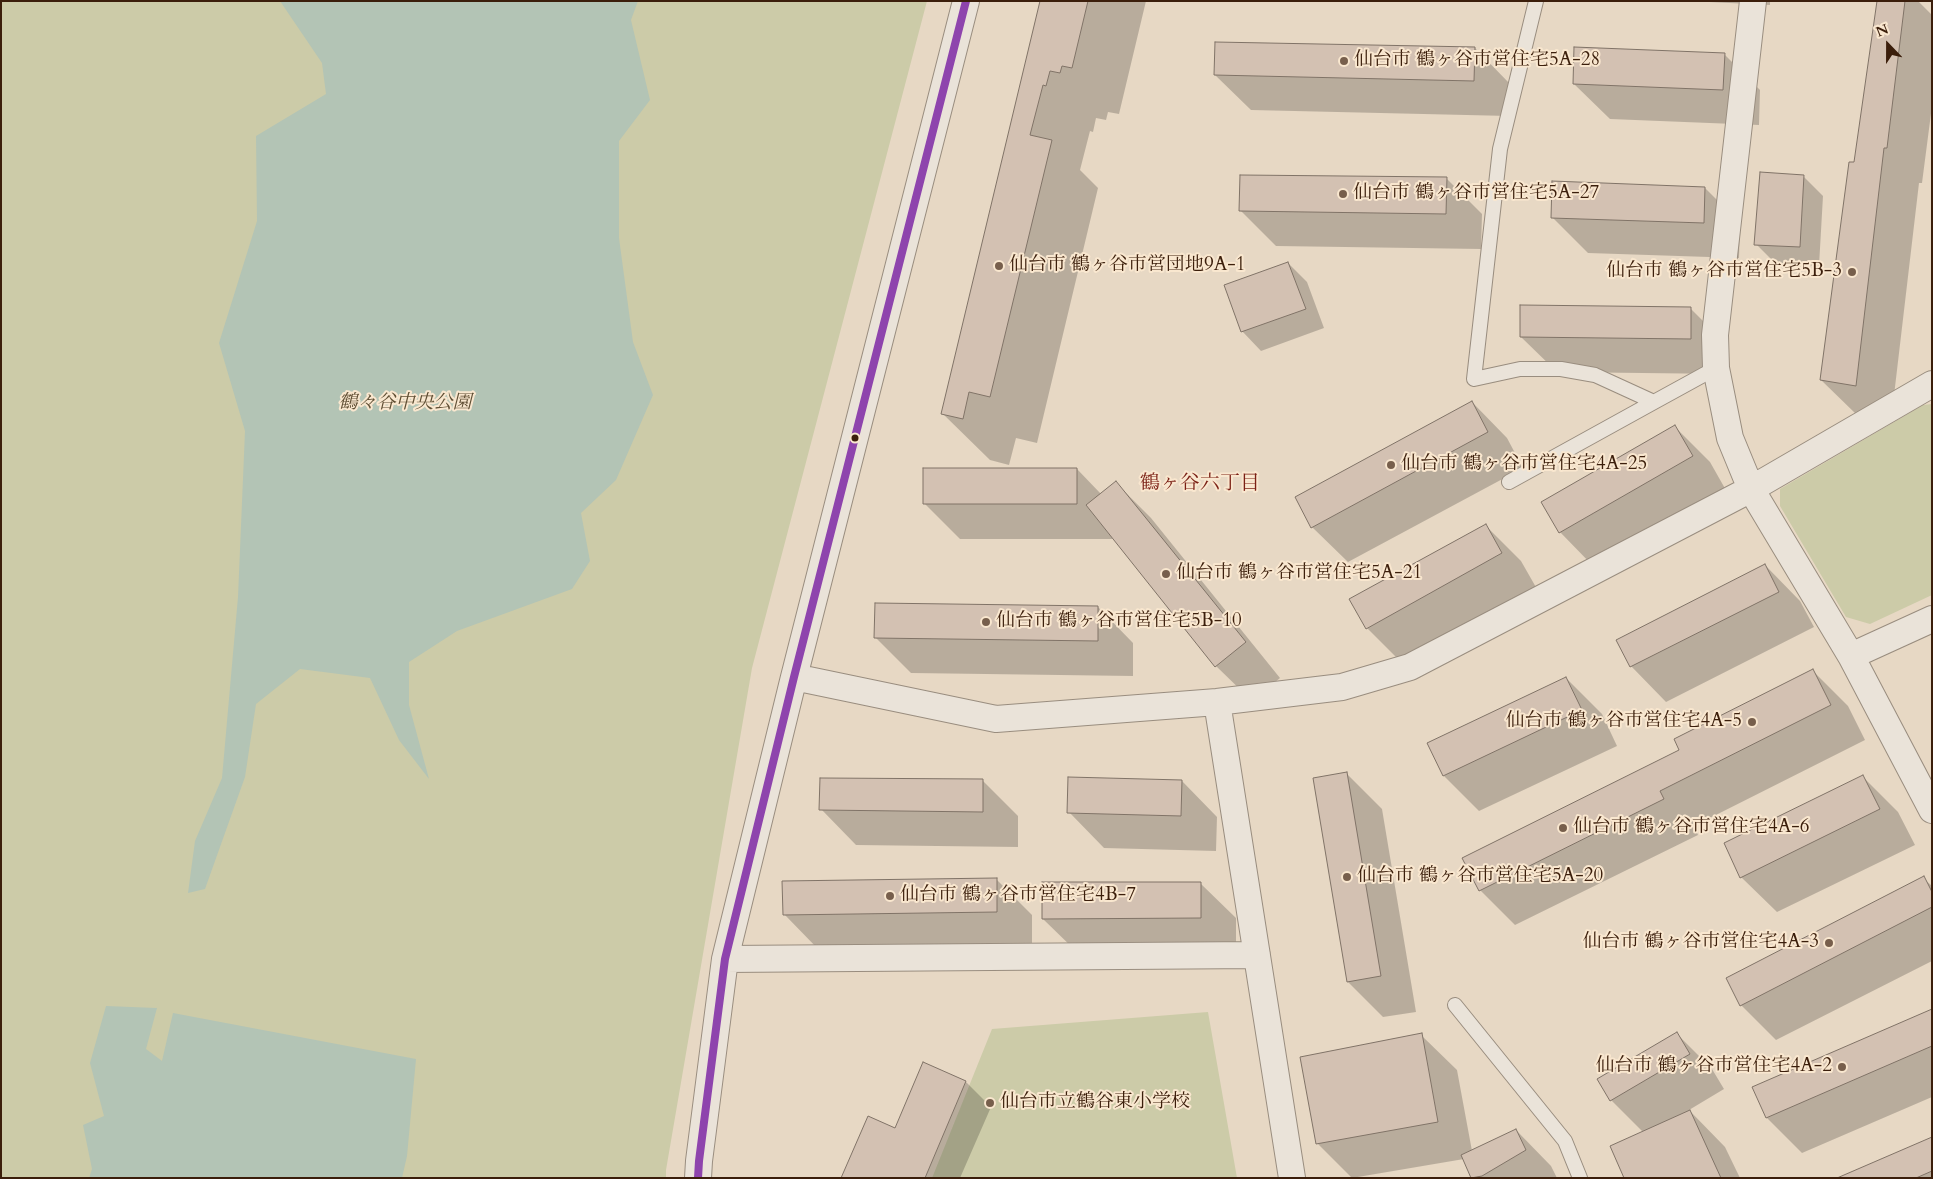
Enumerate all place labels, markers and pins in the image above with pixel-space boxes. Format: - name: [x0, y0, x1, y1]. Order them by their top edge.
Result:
- place label: 仙台市 鶴ヶ谷市営住宅5A-28: [1354, 50, 1600, 72]
- marker: 仙台市 鶴ヶ谷市営住宅5A-28: [1338, 55, 1350, 67]
- place label: 仙台市 鶴ヶ谷市営住宅5A-27: [1353, 183, 1599, 205]
- marker: 仙台市 鶴ヶ谷市営住宅5A-27: [1337, 188, 1349, 200]
- place label: 仙台市 鶴ヶ谷市営団地9A-1: [1009, 255, 1246, 277]
- marker: 仙台市 鶴ヶ谷市営団地9A-1: [993, 260, 1005, 272]
- place label: 仙台市 鶴ヶ谷市営住宅5B-3: [1606, 261, 1842, 283]
- marker: 仙台市 鶴ヶ谷市営住宅5B-3: [1846, 266, 1858, 278]
- unlabelled marker: [850, 433, 860, 443]
- place label: 仙台市 鶴ヶ谷市営住宅4A-25: [1401, 454, 1647, 476]
- marker: 仙台市 鶴ヶ谷市営住宅4A-25: [1385, 459, 1397, 471]
- place label: 仙台市 鶴ヶ谷市営住宅5A-21: [1176, 563, 1422, 585]
- marker: 仙台市 鶴ヶ谷市営住宅5A-21: [1160, 568, 1172, 580]
- place label: 仙台市 鶴ヶ谷市営住宅5B-10: [996, 611, 1242, 633]
- marker: 仙台市 鶴ヶ谷市営住宅5B-10: [980, 616, 992, 628]
- place label: 仙台市 鶴ヶ谷市営住宅4A-5: [1505, 711, 1742, 733]
- marker: 仙台市 鶴ヶ谷市営住宅4A-5: [1746, 716, 1758, 728]
- place label: 仙台市 鶴ヶ谷市営住宅4A-6: [1573, 817, 1810, 839]
- marker: 仙台市 鶴ヶ谷市営住宅4A-6: [1557, 822, 1569, 834]
- place label: 仙台市 鶴ヶ谷市営住宅5A-20: [1357, 866, 1603, 888]
- marker: 仙台市 鶴ヶ谷市営住宅5A-20: [1341, 871, 1353, 883]
- place label: 仙台市 鶴ヶ谷市営住宅4B-7: [900, 885, 1136, 907]
- marker: 仙台市 鶴ヶ谷市営住宅4B-7: [884, 890, 896, 902]
- place label: 仙台市 鶴ヶ谷市営住宅4A-3: [1582, 932, 1819, 954]
- marker: 仙台市 鶴ヶ谷市営住宅4A-3: [1823, 937, 1835, 949]
- place label: 仙台市 鶴ヶ谷市営住宅4A-2: [1595, 1056, 1832, 1078]
- marker: 仙台市 鶴ヶ谷市営住宅4A-2: [1836, 1061, 1848, 1073]
- place label: 仙台市立鶴谷東小学校: [1000, 1092, 1190, 1114]
- marker: 仙台市立鶴谷東小学校: [984, 1097, 996, 1109]

